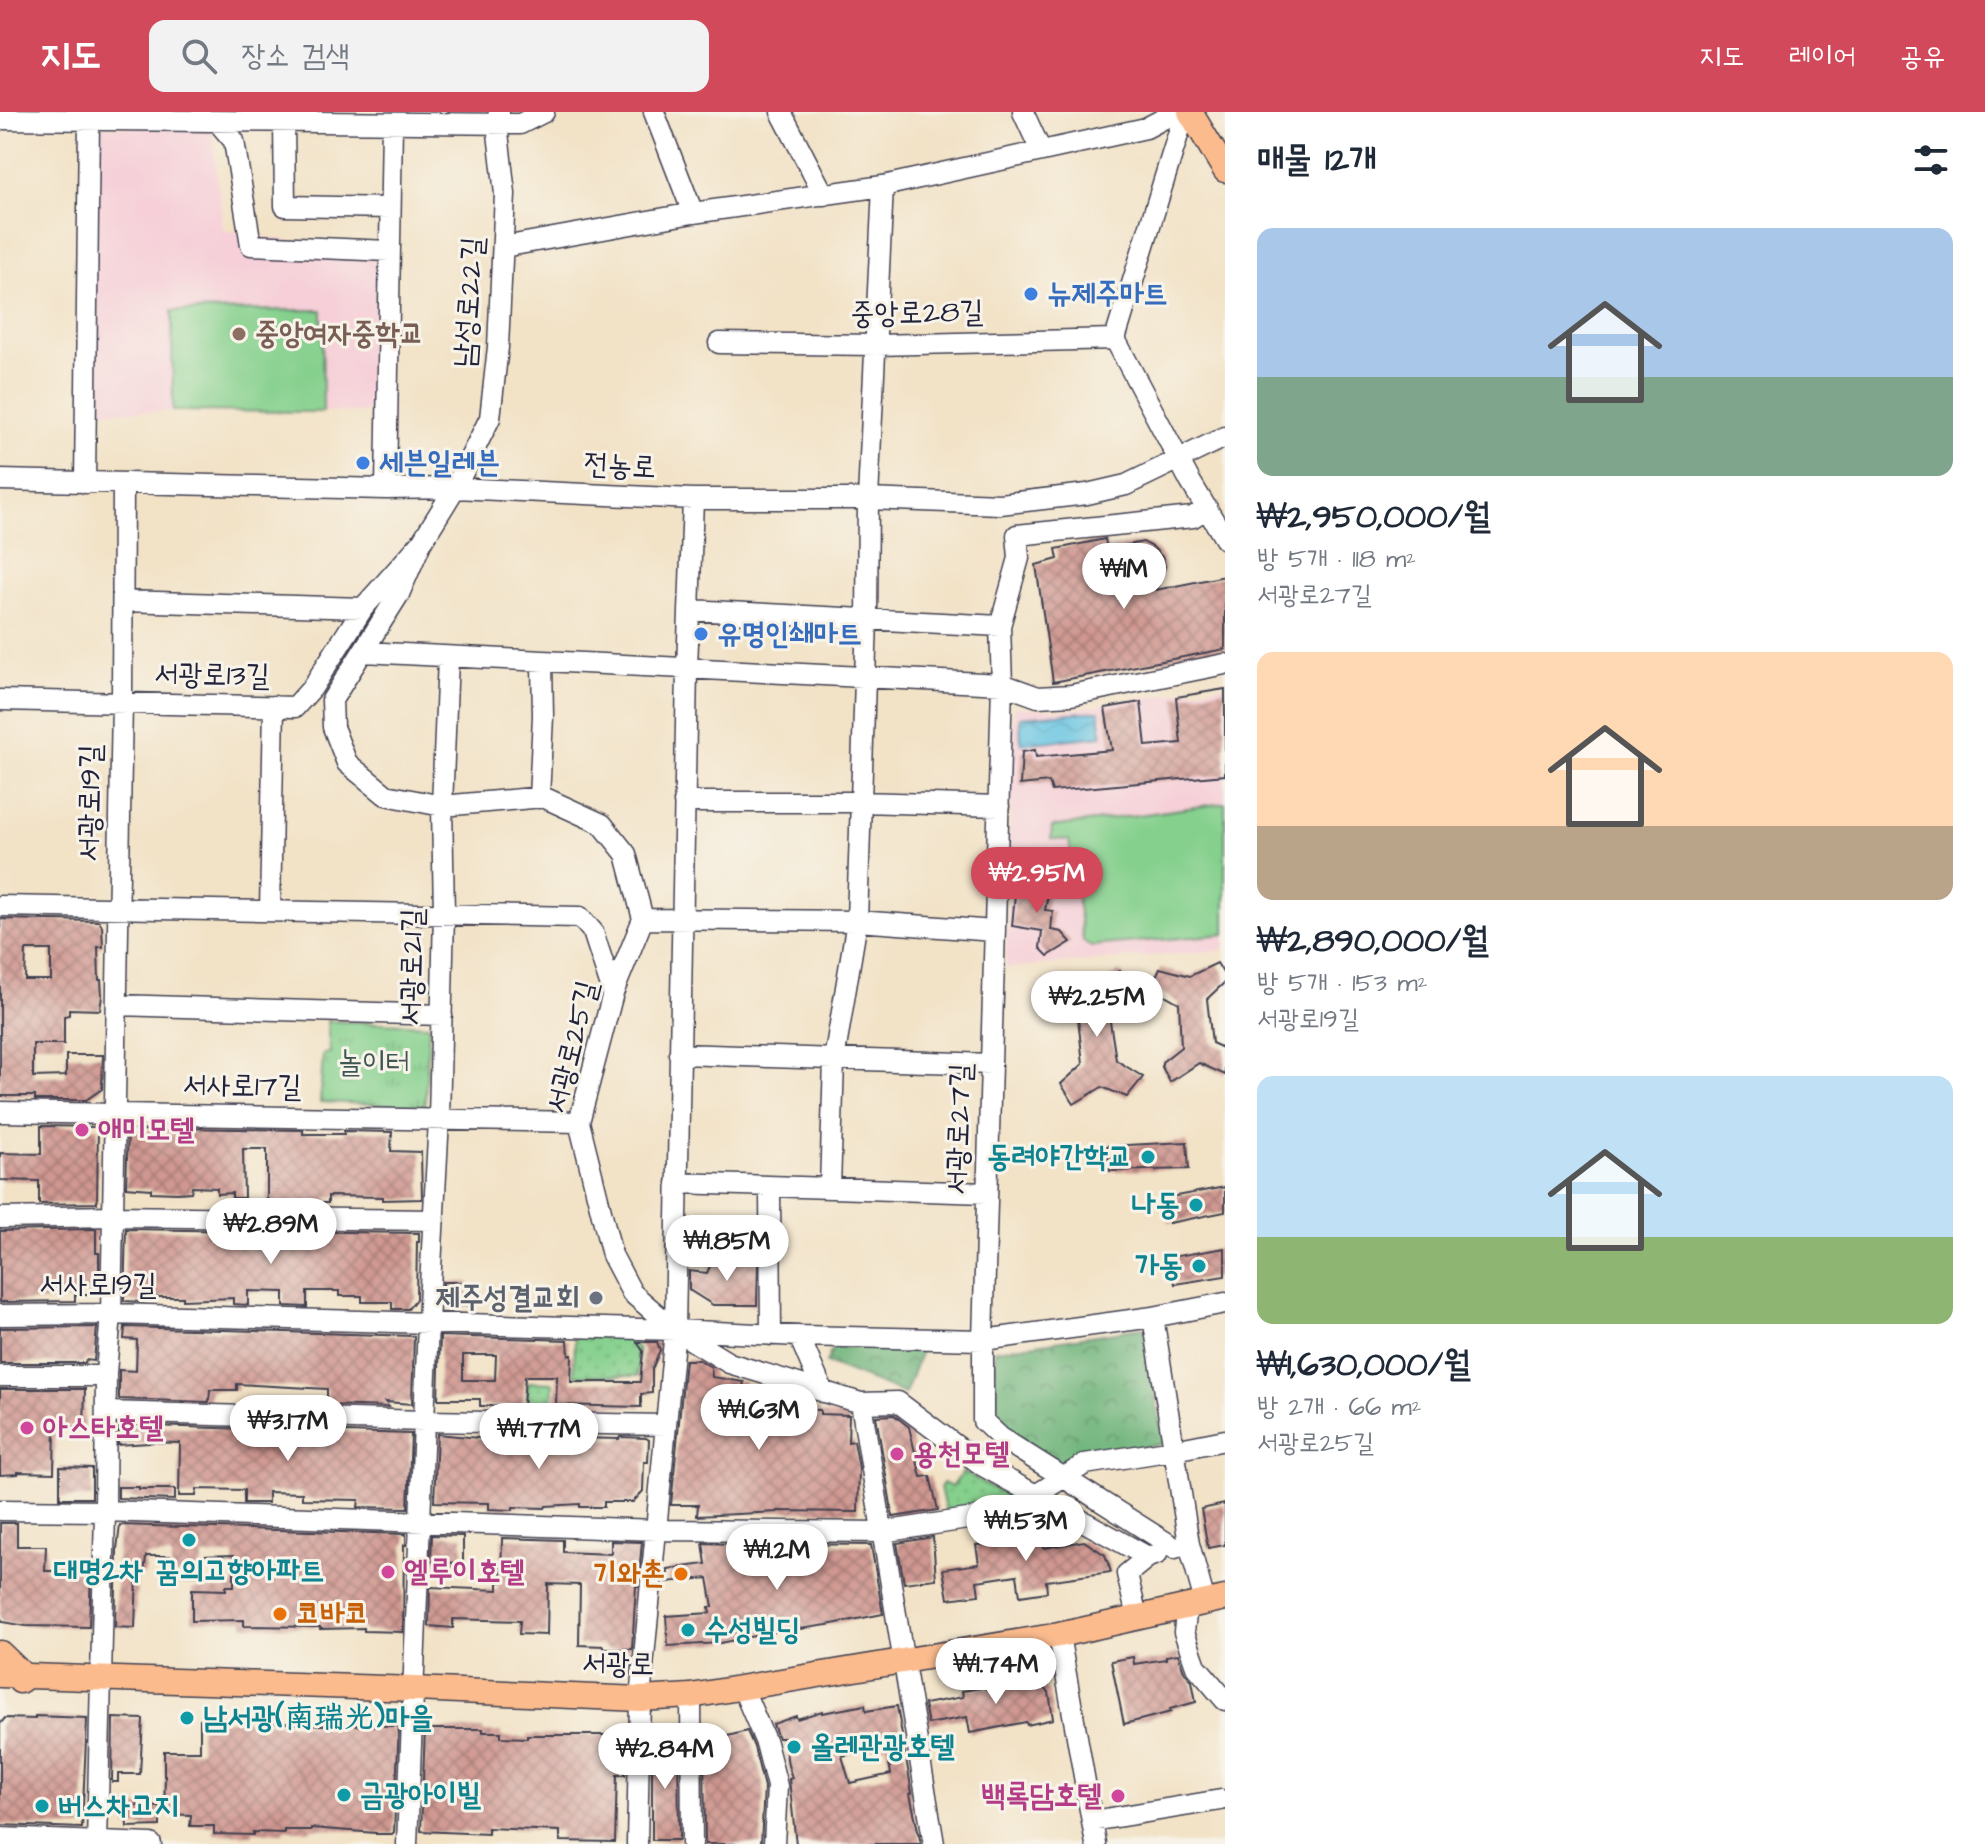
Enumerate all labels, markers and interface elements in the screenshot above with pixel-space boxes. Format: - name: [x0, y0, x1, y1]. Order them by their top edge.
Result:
- search box: [149, 20, 709, 92]
- text: 지도: [40, 30, 101, 82]
- icon: search: [177, 34, 221, 78]
- text: 장소 검색: [241, 35, 350, 77]
- text: 지도: [1699, 37, 1744, 76]
- text: 레이어: [1788, 37, 1856, 76]
- text: 공유: [1900, 37, 1945, 76]
- text: 매물 12개: [1257, 136, 1377, 184]
- icon: filters: [1909, 138, 1953, 182]
- street label: 남성로22길: [443, 235, 495, 369]
- place label: 뉴제주마트: [1047, 273, 1168, 315]
- icon: home: [1533, 280, 1677, 424]
- marker: 뉴제주마트: [1022, 285, 1040, 303]
- street label: 중앙로28길: [850, 291, 984, 335]
- place label: 중앙여자중학교: [255, 313, 424, 355]
- marker: 중앙여자중학교: [230, 325, 248, 343]
- place label: 세븐일레븐: [379, 442, 500, 484]
- street label: 전농로: [583, 443, 657, 489]
- marker: 세븐일레븐: [354, 454, 372, 472]
- text: ₩2,950,000/월: [1257, 493, 1491, 541]
- text: 방 5개 · 118 m²: [1257, 541, 1416, 577]
- pin: ₩1M: [1085, 543, 1163, 611]
- text: ₩1M: [1100, 551, 1148, 587]
- text: 서광로27길: [1257, 577, 1372, 613]
- place label: 유명인쇄마트: [717, 613, 862, 655]
- marker: 유명인쇄마트: [692, 625, 710, 643]
- street label: 서광로13길: [154, 653, 270, 697]
- icon: home: [1533, 704, 1677, 848]
- street label: 서광로19길: [68, 744, 112, 862]
- pin: ₩2.95M: [972, 847, 1102, 915]
- text: ₩2.95M: [989, 855, 1085, 891]
- street label: 서광로21길: [390, 908, 434, 1026]
- text: ₩2,890,000/월: [1257, 917, 1489, 965]
- text: 방 5개 · 153 m²: [1257, 965, 1428, 1001]
- pin: ₩2.25M: [1032, 971, 1162, 1039]
- street label: 서광로25길: [535, 976, 609, 1118]
- text: ₩2.25M: [1049, 979, 1145, 1015]
- text: 서광로19길: [1257, 1001, 1359, 1037]
- park label: 놀이터: [338, 1042, 410, 1084]
- street label: 서광로27길: [936, 1062, 982, 1196]
- street label: 서사로17길: [182, 1064, 302, 1108]
- place label: 애미모텔: [98, 1109, 195, 1151]
- marker: 애미모텔: [73, 1121, 91, 1139]
- icon: home: [1533, 1128, 1677, 1272]
- place label: 동려야간학교: [987, 1136, 1132, 1178]
- marker: 동려야간학교: [1139, 1148, 1157, 1166]
- place label: 나동: [1132, 1184, 1180, 1226]
- marker: 나동: [1187, 1196, 1205, 1214]
- pin: ₩2.89M: [206, 1198, 336, 1266]
- text: ₩2.89M: [224, 1206, 318, 1242]
- pin: ₩1.85M: [662, 1215, 792, 1283]
- text: ₩1.85M: [684, 1223, 770, 1259]
- place label: 가동: [1135, 1245, 1183, 1287]
- marker: 가동: [1190, 1257, 1208, 1275]
- street label: 서사로19길: [39, 1264, 157, 1306]
- place label: 제주성결교회: [435, 1277, 580, 1319]
- marker: 제주성결교회: [587, 1289, 605, 1307]
- text: ₩1,630,000/월: [1257, 1341, 1471, 1389]
- pin: ₩1.63M: [694, 1384, 824, 1452]
- text: 방 2개 · 66 m²: [1257, 1389, 1422, 1425]
- text: ₩1.63M: [719, 1392, 799, 1428]
- pin: ₩3.17M: [223, 1395, 353, 1463]
- text: ₩3.17M: [248, 1403, 328, 1439]
- pin: ₩1.77M: [474, 1403, 604, 1471]
- place label: 아스타호텔: [43, 1407, 164, 1449]
- text: ₩1.77M: [497, 1411, 581, 1447]
- marker: 아스타호텔: [18, 1419, 36, 1437]
- text: 서광로25길: [1257, 1425, 1374, 1461]
- place label: 용천모텔: [913, 1433, 1010, 1475]
- marker: 용천모텔: [888, 1445, 906, 1463]
- pin: ₩1.53M: [961, 1495, 1091, 1563]
- text: ₩1.53M: [984, 1503, 1068, 1539]
- pin: ₩1.2M: [721, 1524, 833, 1592]
- marker: 대명2차 꿈의고향아파트: [180, 1531, 198, 1549]
- text: ₩1.2M: [744, 1532, 810, 1568]
- place label: 대명2차 꿈의고향아파트: [54, 1550, 324, 1592]
- place label: 엘루이호텔: [404, 1551, 525, 1593]
- place label: 기와촌: [593, 1553, 665, 1595]
- marker: 엘루이호텔: [379, 1563, 397, 1581]
- marker: 기와촌: [672, 1565, 690, 1583]
- place label: 코바코: [296, 1593, 368, 1635]
- marker: 코바코: [271, 1605, 289, 1623]
- place label: 수성빌딩: [704, 1609, 801, 1651]
- marker: 수성빌딩: [679, 1621, 697, 1639]
- pin: ₩1.74M: [931, 1638, 1061, 1706]
- street label: 서광로: [581, 1642, 655, 1686]
- text: ₩1.74M: [953, 1646, 1039, 1682]
- place label: 남서광(南瑞光)마을: [203, 1697, 433, 1739]
- marker: 남서광(南瑞光)마을: [178, 1709, 196, 1727]
- pin: ₩2.84M: [600, 1723, 730, 1791]
- place label: 올레관광호텔: [810, 1726, 955, 1768]
- text: ₩2.84M: [616, 1731, 714, 1767]
- marker: 올레관광호텔: [785, 1738, 803, 1756]
- place label: 금광아이빌: [360, 1774, 482, 1816]
- place label: 백록담호텔: [981, 1775, 1102, 1817]
- place label: 버스차고지: [58, 1785, 179, 1827]
- marker: 금광아이빌: [335, 1786, 353, 1804]
- marker: 백록담호텔: [1109, 1787, 1127, 1805]
- marker: 버스차고지: [33, 1797, 51, 1815]

